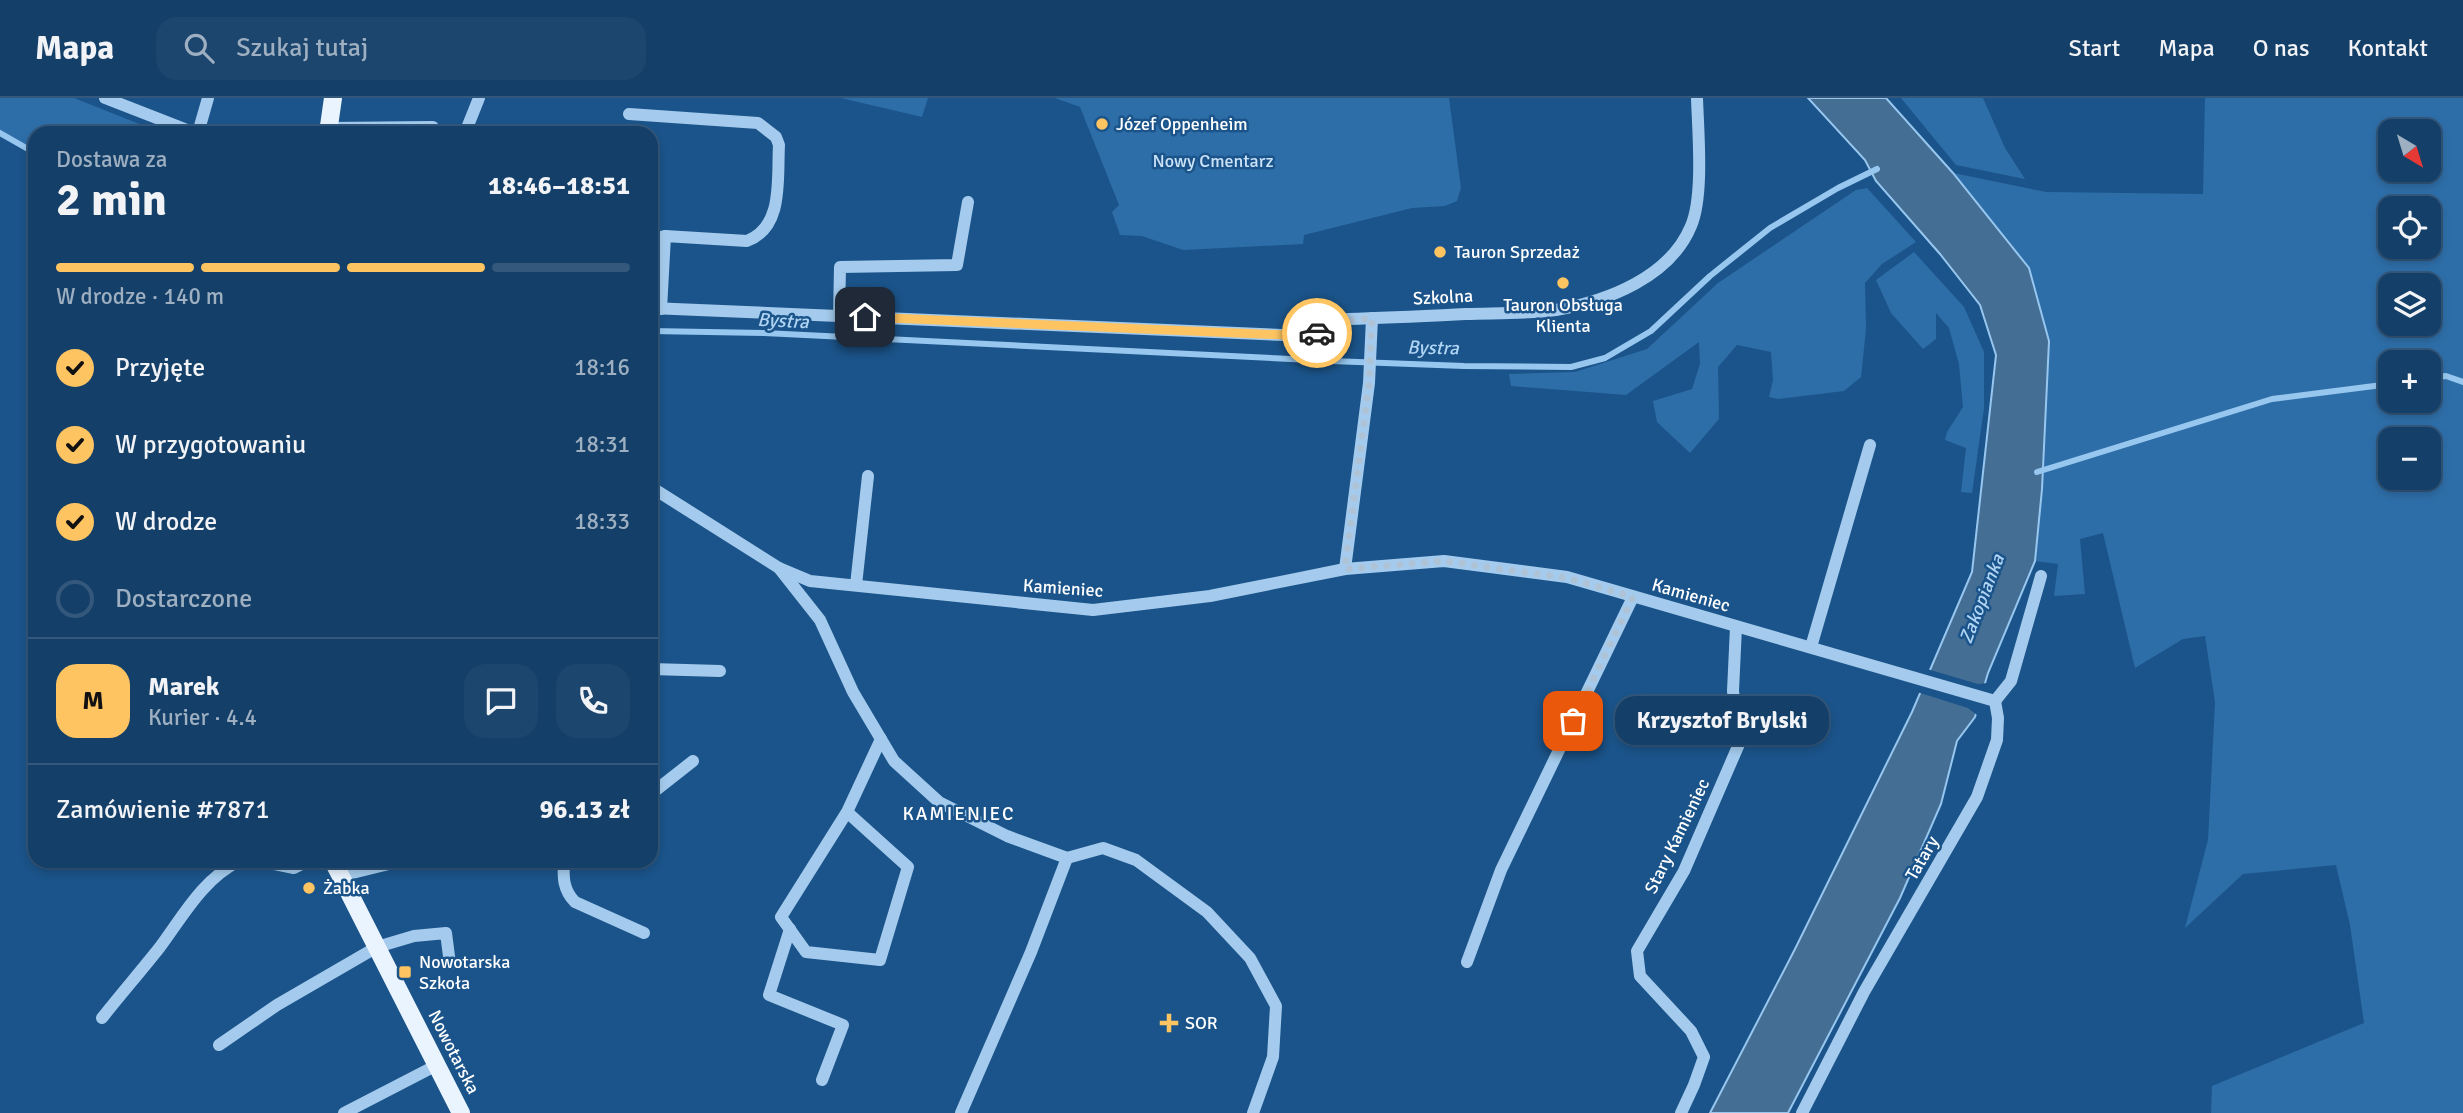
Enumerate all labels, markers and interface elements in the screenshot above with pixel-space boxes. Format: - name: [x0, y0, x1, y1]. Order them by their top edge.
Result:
- search box: [156, 17, 646, 80]
- text: Mapa: [35, 28, 114, 69]
- icon: search: [180, 29, 218, 67]
- text: Szukaj tutaj: [236, 32, 368, 64]
- text: Start: [2069, 33, 2120, 63]
- text: Mapa: [2158, 33, 2215, 63]
- text: O nas: [2253, 33, 2310, 63]
- text: Kontakt: [2348, 33, 2428, 63]
- place label: Józef Oppenheim: [1116, 113, 1248, 135]
- marker: Józef Oppenheim: [1094, 116, 1110, 132]
- north arrow: [2378, 119, 2441, 182]
- map controls: [2378, 119, 2441, 490]
- text: Dostawa za: [56, 145, 167, 174]
- park label: Nowy Cmentarz: [1152, 150, 1274, 172]
- text: 18:46–18:51: [488, 170, 630, 202]
- text: 2 min: [56, 172, 167, 228]
- button: locate: [2378, 196, 2441, 259]
- place label: Tauron Sprzedaż: [1454, 241, 1580, 263]
- marker: Tauron Sprzedaż: [1432, 244, 1448, 260]
- button: layers: [2378, 273, 2441, 336]
- marker: Tauron Obsługa Klienta: [1555, 275, 1571, 291]
- text: W drodze · 140 m: [56, 282, 224, 311]
- street label: Szkolna: [1412, 284, 1474, 310]
- pin: [835, 287, 895, 347]
- place label: Tauron Obsługa Klienta: [1503, 294, 1623, 337]
- icon: home: [846, 298, 884, 336]
- courier: [1282, 298, 1352, 368]
- water label: Bystra: [757, 308, 811, 334]
- icon: car: [1298, 314, 1336, 352]
- water label: Bystra: [1407, 336, 1460, 360]
- icon: check: [56, 349, 94, 387]
- button: +: [2378, 350, 2441, 413]
- text: Przyjęte: [115, 352, 205, 384]
- text: 18:16: [574, 353, 630, 382]
- icon: check: [56, 426, 94, 464]
- button: −: [2378, 427, 2441, 490]
- text: W przygotowaniu: [115, 429, 306, 461]
- text: 18:31: [574, 430, 630, 459]
- icon: check: [56, 503, 94, 541]
- text: W drodze: [115, 506, 217, 538]
- text: 18:33: [574, 507, 630, 536]
- water label: Zakopianka: [1954, 550, 2010, 647]
- street label: Kamieniec: [1649, 573, 1733, 617]
- street label: Kamieniec: [1022, 574, 1104, 602]
- text: Dostarczone: [115, 583, 252, 615]
- button: chat: [464, 664, 538, 738]
- button: phone: [556, 664, 630, 738]
- text: Marek: [148, 671, 219, 703]
- text: M: [82, 685, 104, 717]
- pin: [1543, 691, 1603, 751]
- callout: Krzysztof Brylski: [1615, 696, 1828, 746]
- icon: bag: [1554, 702, 1592, 740]
- text: Kurier · 4.4: [148, 703, 257, 732]
- text: Krzysztof Brylski: [1636, 706, 1808, 735]
- street label: Stary Kamieniec: [1640, 775, 1714, 897]
- text: Zamówienie #7871: [56, 794, 269, 826]
- text: 96.13 zł: [539, 794, 630, 826]
- district label: KAMIENIEC: [902, 802, 1016, 826]
- street label: Tatary: [1901, 831, 1944, 884]
- place label: Żabka: [323, 877, 370, 899]
- marker: Żabka: [301, 880, 317, 896]
- place label: Nowotarska Szkoła: [419, 951, 510, 994]
- marker: Nowotarska Szkoła: [397, 964, 413, 980]
- street label: Nowotarska: [423, 1006, 485, 1098]
- place label: SOR: [1185, 1012, 1218, 1034]
- marker: SOR: [1159, 1013, 1179, 1033]

